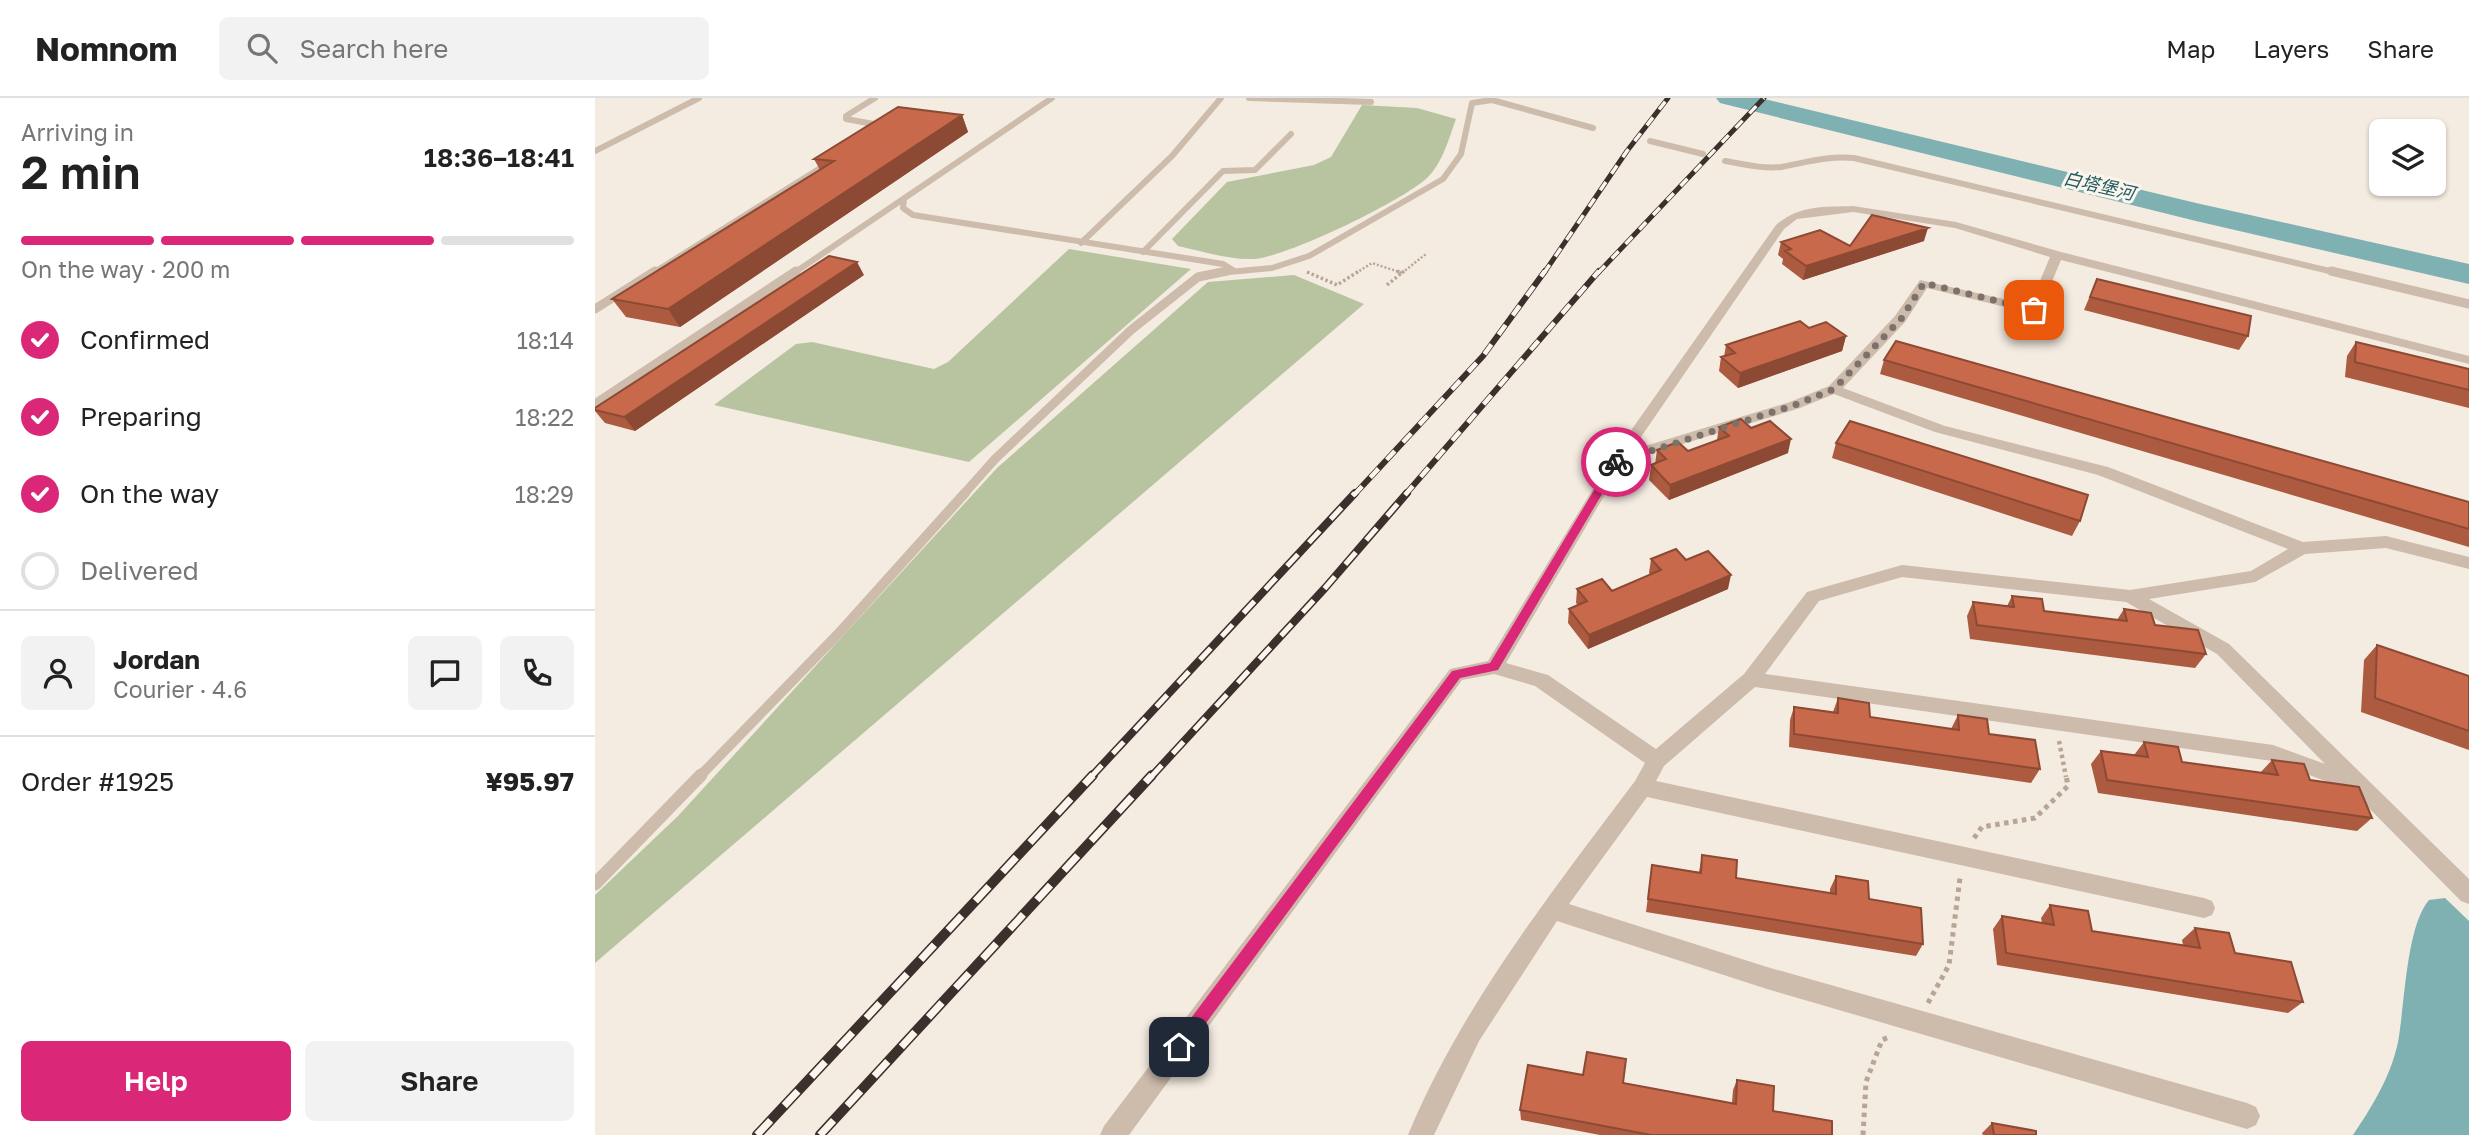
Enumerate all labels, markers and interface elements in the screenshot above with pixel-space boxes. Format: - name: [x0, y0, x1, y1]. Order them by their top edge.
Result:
- search box: [219, 17, 709, 80]
- text: Nomnom: [35, 29, 177, 68]
- icon: search: [243, 29, 281, 67]
- text: Search here: [299, 33, 448, 64]
- text: Map: [2166, 34, 2215, 63]
- text: Layers: [2253, 34, 2329, 63]
- text: Share: [2367, 34, 2434, 63]
- text: Arriving in: [21, 118, 134, 146]
- map controls: [2369, 119, 2446, 196]
- button: layers: [2369, 119, 2446, 196]
- text: 18:36–18:41: [424, 142, 574, 173]
- text: 2 min: [21, 144, 141, 199]
- water label: 白塔堡河: [2062, 166, 2140, 205]
- text: On the way · 200 m: [21, 255, 230, 283]
- pin: [2004, 280, 2064, 340]
- icon: bag: [2015, 291, 2053, 329]
- icon: check: [21, 321, 59, 359]
- text: Confirmed: [80, 324, 210, 355]
- text: 18:14: [517, 326, 574, 354]
- icon: check: [21, 398, 59, 436]
- text: Preparing: [80, 401, 202, 432]
- text: 18:22: [515, 403, 574, 431]
- courier: [1581, 427, 1651, 497]
- icon: bike: [1597, 443, 1635, 481]
- icon: check: [21, 475, 59, 513]
- text: On the way: [80, 478, 219, 509]
- text: 18:29: [515, 480, 574, 508]
- text: Delivered: [80, 555, 199, 586]
- button: person: [21, 636, 95, 710]
- button: chat: [408, 636, 482, 710]
- button: phone: [500, 636, 574, 710]
- text: Jordan: [113, 644, 200, 675]
- text: Courier · 4.6: [113, 675, 247, 703]
- text: Order #1925: [21, 766, 174, 797]
- text: ¥95.97: [485, 766, 574, 797]
- pin: [1149, 1017, 1209, 1077]
- icon: home: [1160, 1028, 1198, 1066]
- button: Help: [21, 1041, 291, 1121]
- button: Share: [305, 1041, 574, 1121]

